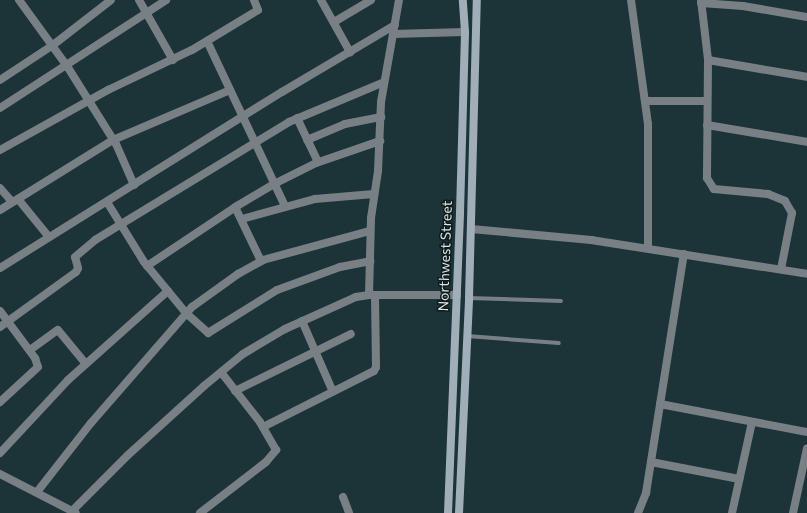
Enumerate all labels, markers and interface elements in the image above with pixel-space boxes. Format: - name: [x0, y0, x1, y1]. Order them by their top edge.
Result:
- street label: Northwest Street: [435, 200, 455, 312]

